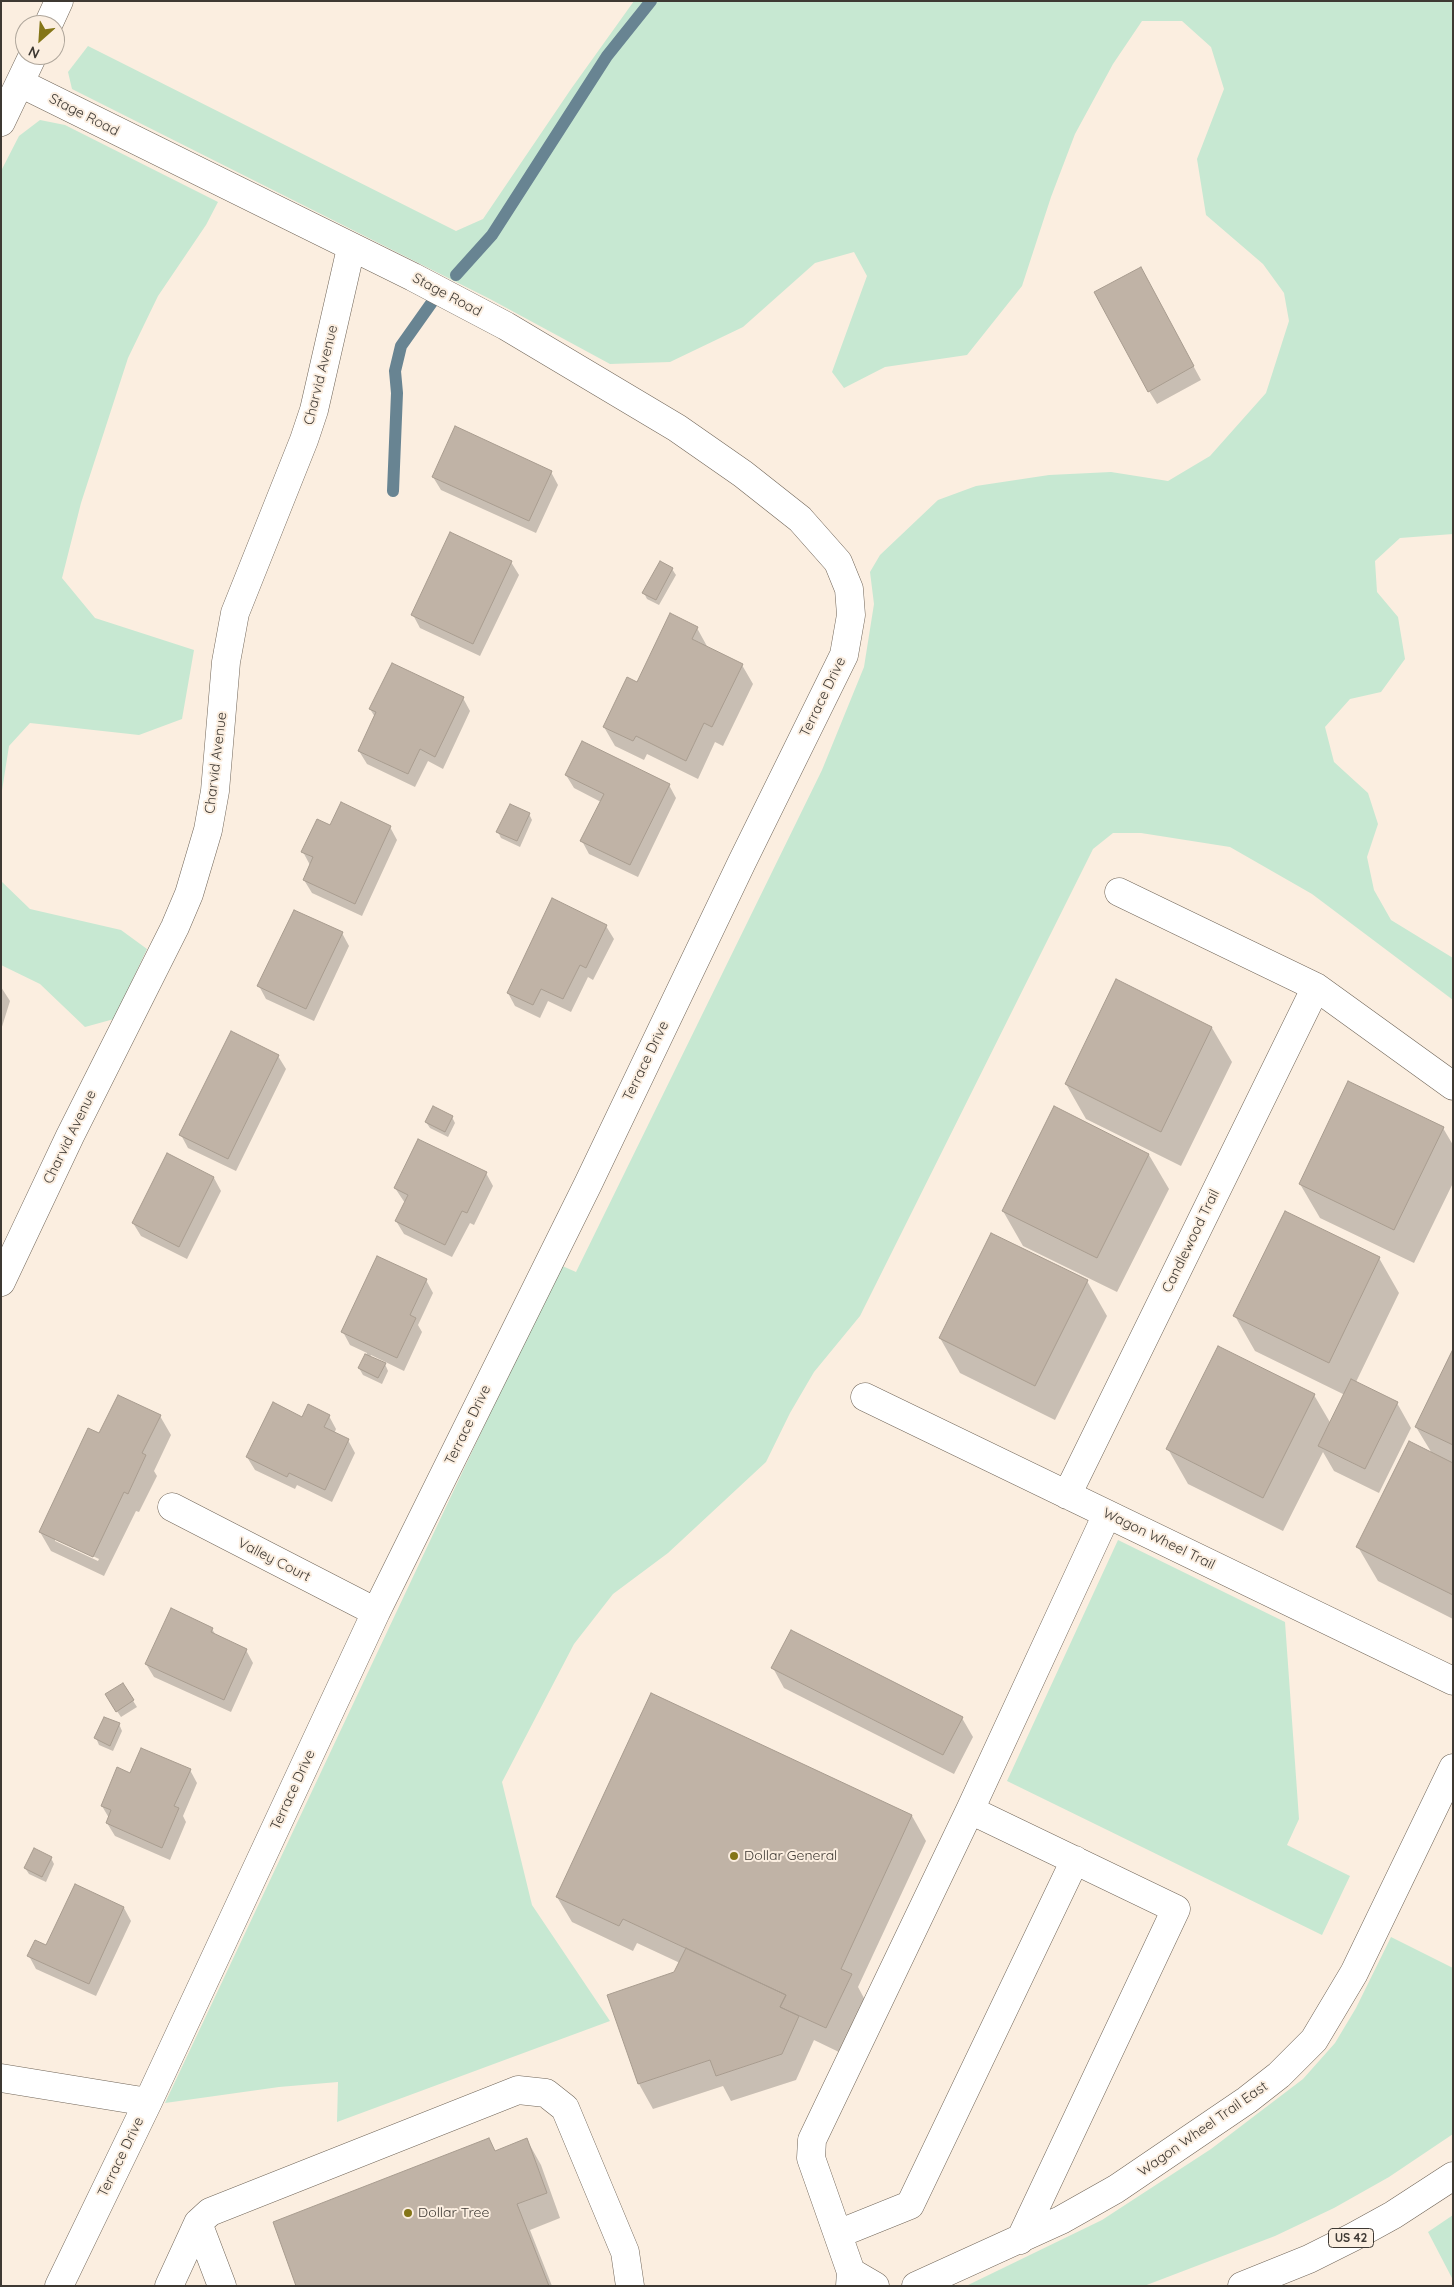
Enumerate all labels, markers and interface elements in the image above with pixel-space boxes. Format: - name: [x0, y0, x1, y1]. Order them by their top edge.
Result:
- north arrow: [15, 15, 65, 65]
- text: N: [25, 42, 42, 63]
- street label: Stage Road: [46, 90, 122, 140]
- street label: Stage Road: [409, 270, 485, 320]
- street label: Charvid Avenue: [300, 323, 342, 427]
- street label: Terrace Drive: [796, 654, 850, 740]
- street label: Charvid Avenue: [201, 711, 231, 815]
- street label: Terrace Drive: [619, 1018, 673, 1104]
- street label: Charvid Avenue: [40, 1087, 100, 1187]
- street label: Candlewood Trail: [1159, 1187, 1223, 1295]
- street label: Terrace Drive: [441, 1382, 495, 1468]
- street label: Wagon Wheel Trail: [1100, 1505, 1218, 1573]
- street label: Valley Court: [235, 1535, 313, 1585]
- street label: Terrace Drive: [267, 1747, 319, 1833]
- place label: Dollar General: [744, 1848, 837, 1864]
- marker: Dollar General: [728, 1850, 740, 1862]
- street label: Wagon Wheel Trail East: [1135, 2078, 1271, 2180]
- street label: Terrace Drive: [94, 2114, 148, 2200]
- place label: Dollar Tree: [418, 2205, 489, 2221]
- marker: Dollar Tree: [402, 2207, 414, 2219]
- road number: US 42: [1328, 2228, 1374, 2248]

